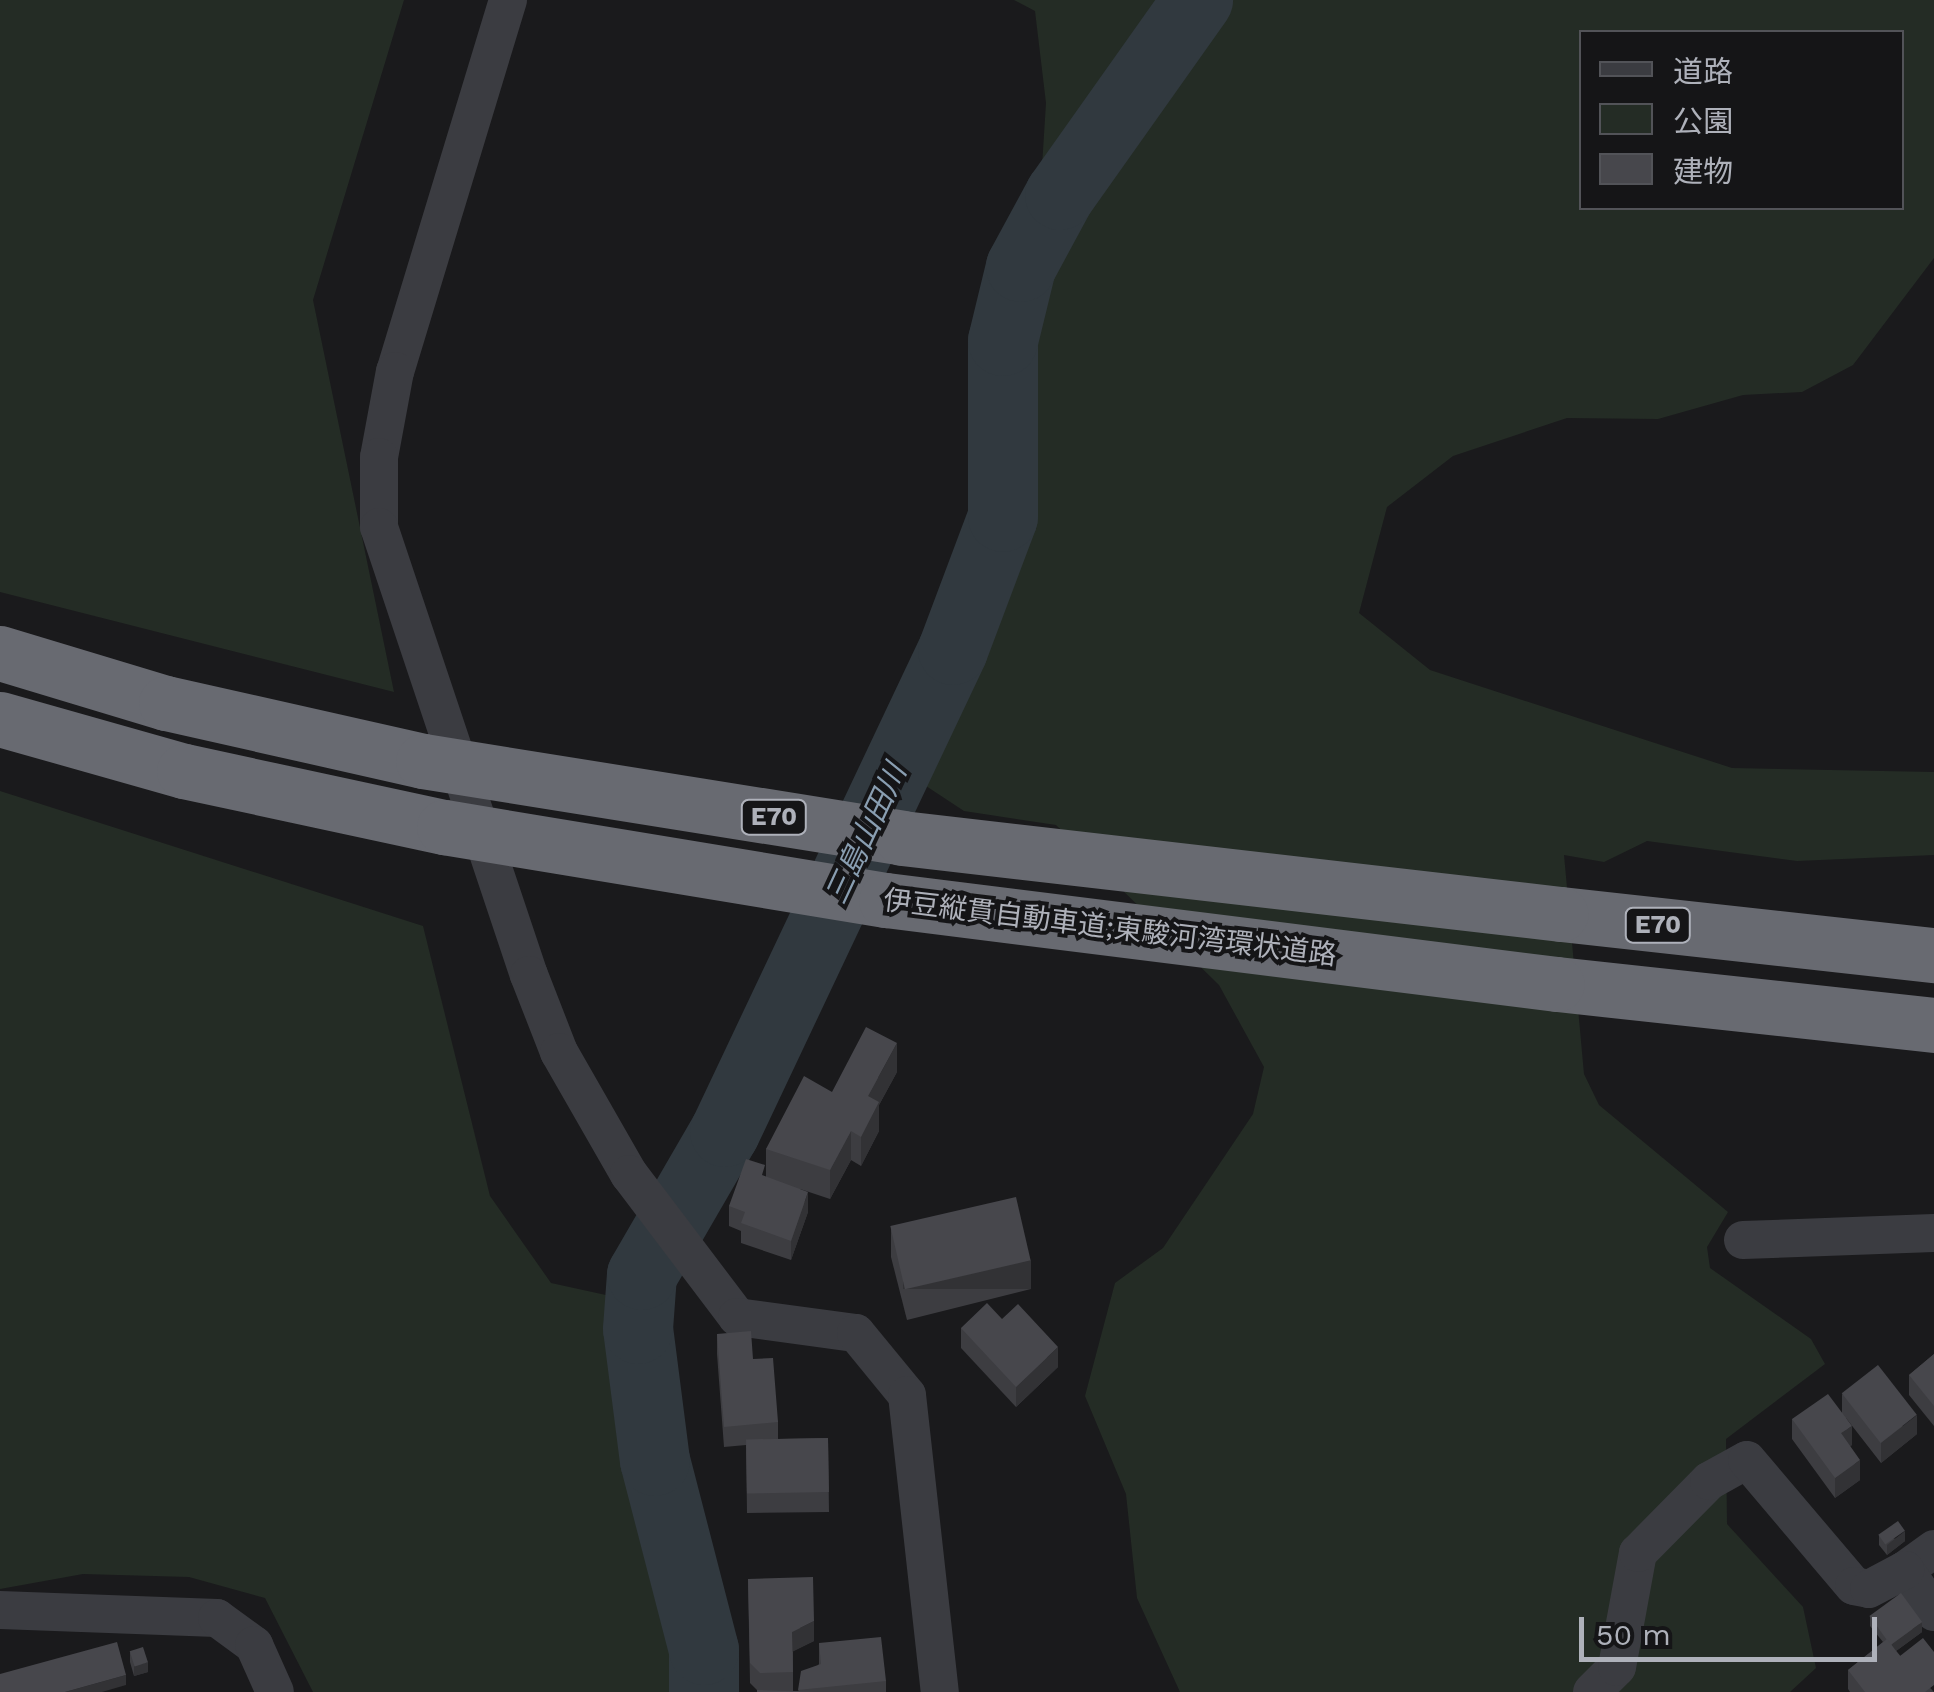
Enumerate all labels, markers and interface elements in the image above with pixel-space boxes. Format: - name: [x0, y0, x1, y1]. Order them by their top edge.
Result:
- legend: [1579, 30, 1904, 210]
- text: 道路: [1673, 54, 1733, 89]
- text: 公園: [1673, 104, 1733, 139]
- text: 建物: [1673, 154, 1733, 189]
- water label: 三島山田川: [818, 758, 914, 910]
- road number: E70: [739, 797, 809, 837]
- street label: 伊豆縦貫自動車道;東駿河湾環状道路: [882, 884, 1338, 972]
- road number: E70: [1623, 905, 1693, 945]
- scale bar: [1584, 1597, 1882, 1659]
- text: 50 m: [1596, 1617, 1671, 1652]

